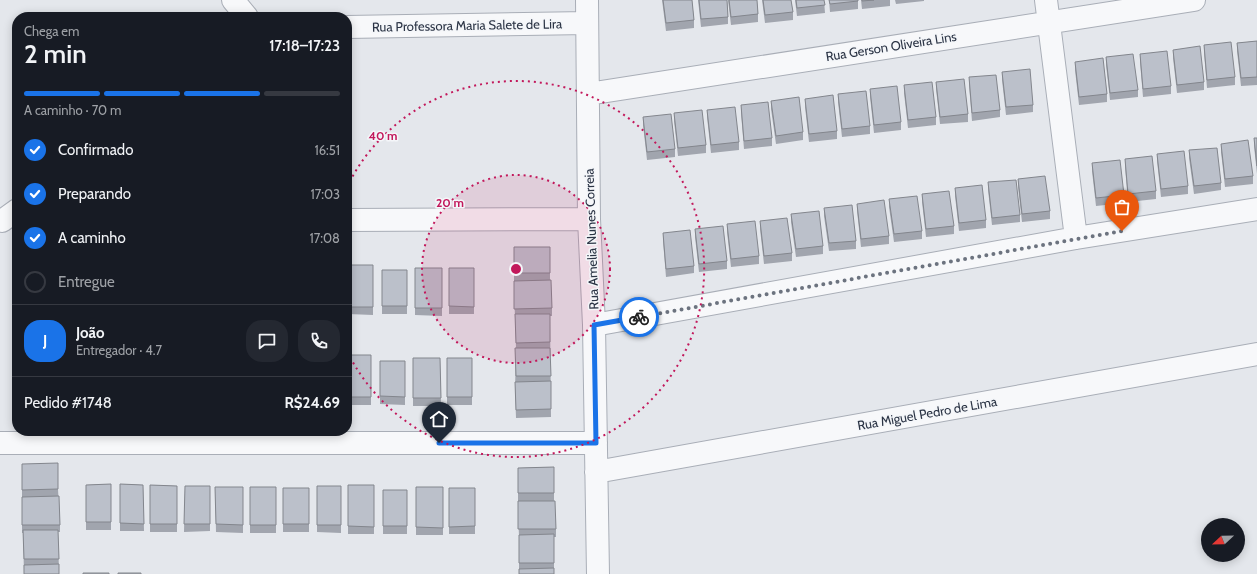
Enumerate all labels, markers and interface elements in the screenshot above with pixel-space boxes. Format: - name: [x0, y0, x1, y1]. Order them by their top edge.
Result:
- street label: Rua Professora Maria Salete de Lira: [372, 15, 563, 35]
- text: Chega em: [24, 23, 79, 39]
- street label: Rua Gerson Oliveira Lins: [824, 28, 958, 64]
- text: 17:18–17:23: [269, 37, 340, 55]
- text: 2 min: [24, 38, 87, 70]
- text: A caminho · 70 m: [24, 102, 121, 118]
- text: 40 m: [368, 128, 398, 143]
- icon: check: [24, 139, 46, 161]
- text: Confirmado: [58, 141, 133, 159]
- text: 16:51: [314, 142, 340, 158]
- street label: Rua Amelia Nunes Correia: [581, 167, 601, 310]
- icon: check: [24, 183, 46, 205]
- text: Preparando: [58, 185, 131, 203]
- text: 17:03: [310, 186, 340, 202]
- pin: [1105, 190, 1139, 231]
- text: 20 m: [436, 195, 464, 210]
- icon: bag: [1111, 196, 1133, 218]
- icon: check: [24, 227, 46, 249]
- text: A caminho: [58, 229, 126, 247]
- text: 17:08: [310, 230, 340, 246]
- centre of rings: [509, 262, 523, 276]
- text: Entregue: [58, 273, 115, 291]
- courier: [619, 297, 659, 337]
- icon: bike: [628, 306, 650, 328]
- button: chat: [246, 320, 288, 362]
- button: phone: [298, 320, 340, 362]
- text: João: [76, 324, 105, 342]
- text: J: [43, 332, 47, 350]
- text: Entregador · 4.7: [76, 342, 162, 358]
- street label: Rua Miguel Pedro de Lima: [856, 393, 999, 433]
- text: Pedido #1748: [24, 394, 112, 412]
- text: R$24.69: [284, 394, 340, 412]
- pin: [422, 402, 456, 443]
- icon: home: [428, 408, 450, 430]
- north arrow: [1201, 518, 1245, 562]
- map controls: [1201, 518, 1245, 562]

